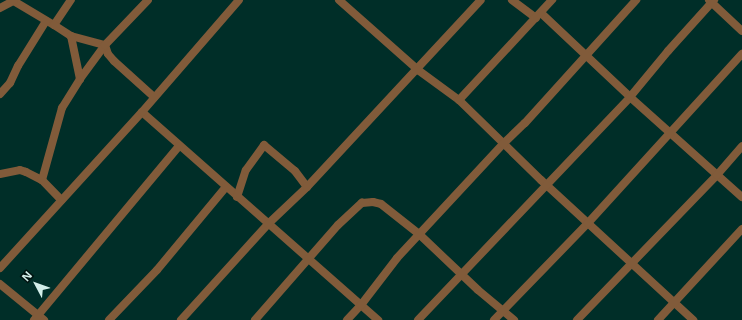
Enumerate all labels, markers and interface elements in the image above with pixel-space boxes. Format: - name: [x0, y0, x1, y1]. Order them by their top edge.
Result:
- north arrow: [16, 264, 56, 304]
- text: N: [18, 268, 35, 284]

